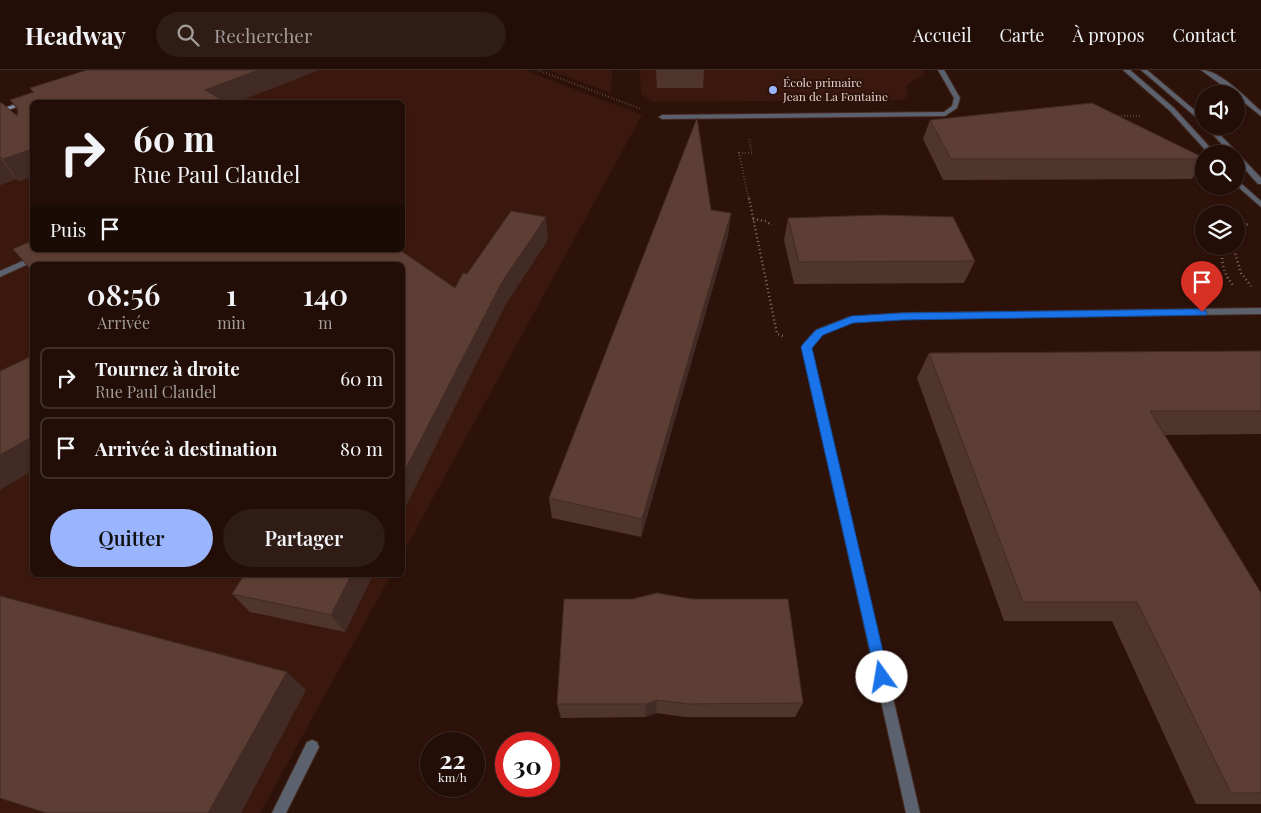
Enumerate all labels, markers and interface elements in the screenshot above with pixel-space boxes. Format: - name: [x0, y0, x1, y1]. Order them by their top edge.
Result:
- search box: [156, 12, 506, 57]
- text: Headway: [25, 19, 126, 51]
- icon: search: [174, 21, 202, 49]
- text: Rechercher: [214, 22, 312, 48]
- text: Accueil: [913, 23, 972, 47]
- text: Carte: [1000, 23, 1044, 47]
- text: À propos: [1072, 23, 1145, 47]
- text: Contact: [1173, 23, 1236, 47]
- place label: École primaire Jean de La Fontaine: [782, 74, 888, 104]
- marker: École primaire Jean de La Fontaine: [767, 84, 779, 96]
- map controls: [1195, 85, 1245, 255]
- button: sound: [1195, 85, 1245, 135]
- text: 60 m: [133, 114, 215, 161]
- icon: right: [50, 120, 115, 185]
- button: search: [1195, 145, 1245, 195]
- text: Rue Paul Claudel: [133, 159, 300, 189]
- button: layers: [1195, 205, 1245, 255]
- icon: arrive: [96, 215, 124, 243]
- text: Puis: [50, 216, 86, 242]
- pin: [1181, 261, 1223, 312]
- icon: arrive: [1188, 268, 1216, 296]
- text: 08:56: [87, 274, 160, 314]
- text: 1: [226, 274, 237, 314]
- text: 140: [302, 274, 348, 314]
- text: Arrivée: [97, 312, 150, 333]
- text: min: [217, 312, 246, 333]
- text: m: [318, 312, 332, 333]
- text: Tournez à droite: [95, 355, 240, 381]
- icon: right: [52, 364, 80, 392]
- text: 60 m: [340, 365, 383, 391]
- text: Rue Paul Claudel: [95, 381, 217, 402]
- icon: arrive: [52, 434, 80, 462]
- text: Arrivée à destination: [95, 435, 277, 461]
- text: 80 m: [340, 435, 383, 461]
- button: Quitter: [50, 509, 213, 567]
- button: Partager: [223, 509, 385, 567]
- position arrow: [855, 650, 907, 702]
- speed limit sign: 30: [495, 732, 560, 797]
- text: 22: [439, 742, 466, 775]
- text: km/h: [438, 769, 467, 785]

